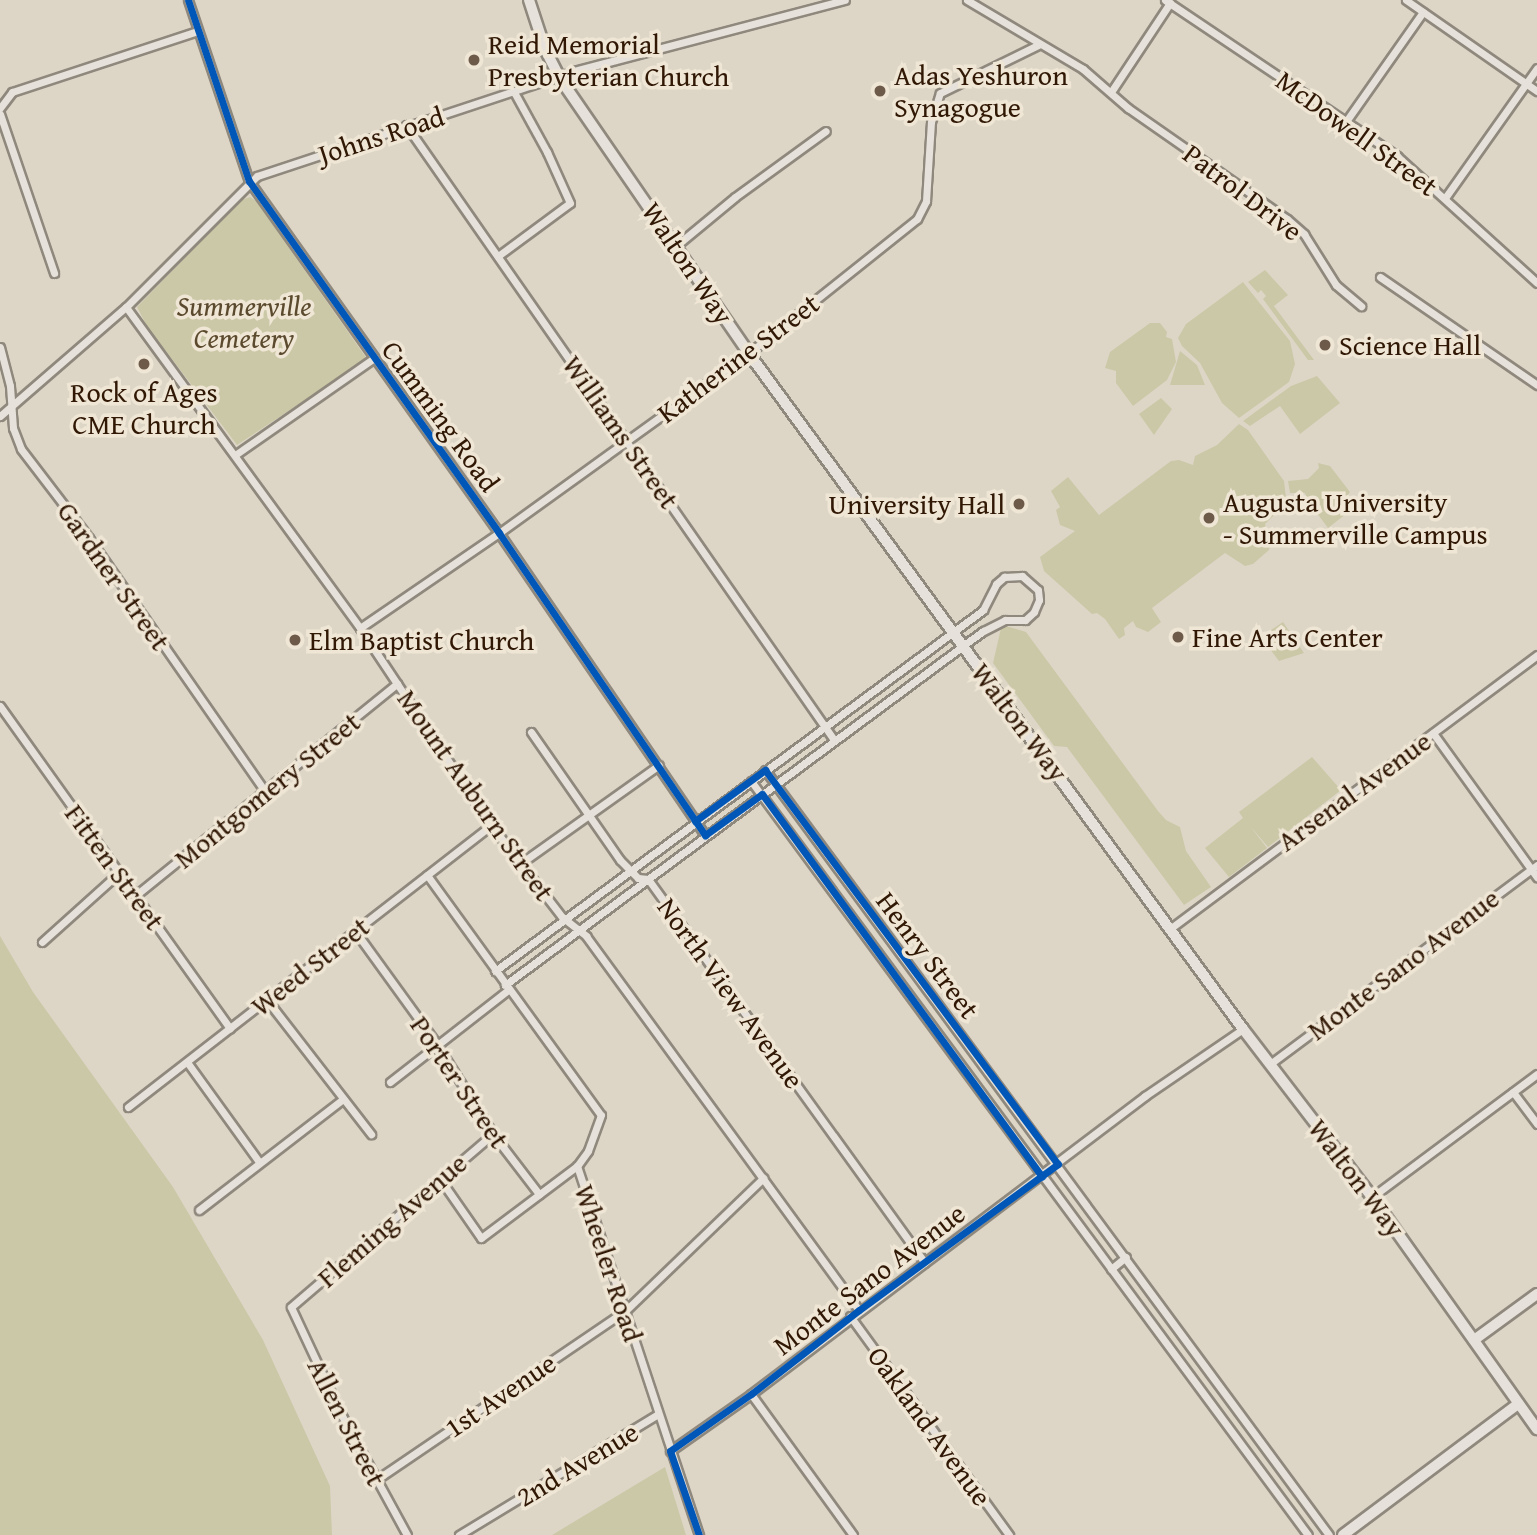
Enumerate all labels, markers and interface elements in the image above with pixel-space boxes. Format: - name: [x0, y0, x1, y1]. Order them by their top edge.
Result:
- place label: Reid Memorial Presbyterian Church: [488, 27, 729, 93]
- marker: Reid Memorial Presbyterian Church: [466, 52, 482, 68]
- place label: Adas Yeshuron Synagogue: [894, 58, 1068, 124]
- street label: McDowell Street: [1270, 63, 1444, 203]
- marker: Adas Yeshuron Synagogue: [872, 83, 888, 99]
- street label: Johns Road: [314, 99, 448, 171]
- street label: Patrol Drive: [1177, 136, 1309, 248]
- street label: Walton Way: [635, 196, 741, 330]
- street label: Katherine Street: [650, 286, 826, 430]
- park label: Summerville Cemetery: [177, 289, 311, 355]
- place label: Science Hall: [1339, 328, 1481, 362]
- street label: Cumming Road: [375, 334, 507, 498]
- marker: Science Hall: [1317, 337, 1333, 353]
- street label: Williams Street: [556, 349, 686, 515]
- marker: Rock of Ages CME Church: [136, 356, 152, 372]
- place label: Rock of Ages CME Church: [70, 375, 218, 441]
- place label: Augusta University - Summerville Campus: [1223, 485, 1488, 551]
- place label: University Hall: [829, 487, 1005, 521]
- street label: Gardner Street: [51, 495, 177, 657]
- marker: University Hall: [1011, 496, 1027, 512]
- marker: Augusta University - Summerville Campus: [1201, 510, 1217, 526]
- place label: Fine Arts Center: [1192, 620, 1383, 654]
- place label: Elm Baptist Church: [309, 623, 534, 657]
- marker: Fine Arts Center: [1170, 629, 1186, 645]
- marker: Elm Baptist Church: [287, 632, 303, 648]
- street label: Walton Way: [965, 656, 1075, 788]
- street label: Mount Auburn Street: [390, 683, 562, 907]
- street label: Montgomery Street: [167, 705, 367, 875]
- street label: Arsenal Avenue: [1271, 724, 1437, 858]
- street label: Fitten Street: [58, 798, 172, 936]
- street label: Monte Sano Avenue: [1301, 881, 1505, 1047]
- street label: Henry Street: [869, 885, 987, 1025]
- street label: North View Avenue: [651, 891, 811, 1095]
- street label: Weed Street: [244, 909, 376, 1023]
- street label: Porter Street: [403, 1009, 517, 1155]
- street label: Walton Way: [1302, 1112, 1412, 1244]
- street label: Fleming Avenue: [310, 1146, 474, 1294]
- street label: Wheeler Road: [568, 1180, 650, 1346]
- street label: Monte Sano Avenue: [767, 1196, 971, 1362]
- street label: Oakland Avenue: [861, 1340, 999, 1512]
- street label: 1st Avenue: [438, 1346, 562, 1444]
- street label: Allen Street: [301, 1353, 393, 1491]
- street label: 2nd Avenue: [510, 1414, 644, 1514]

